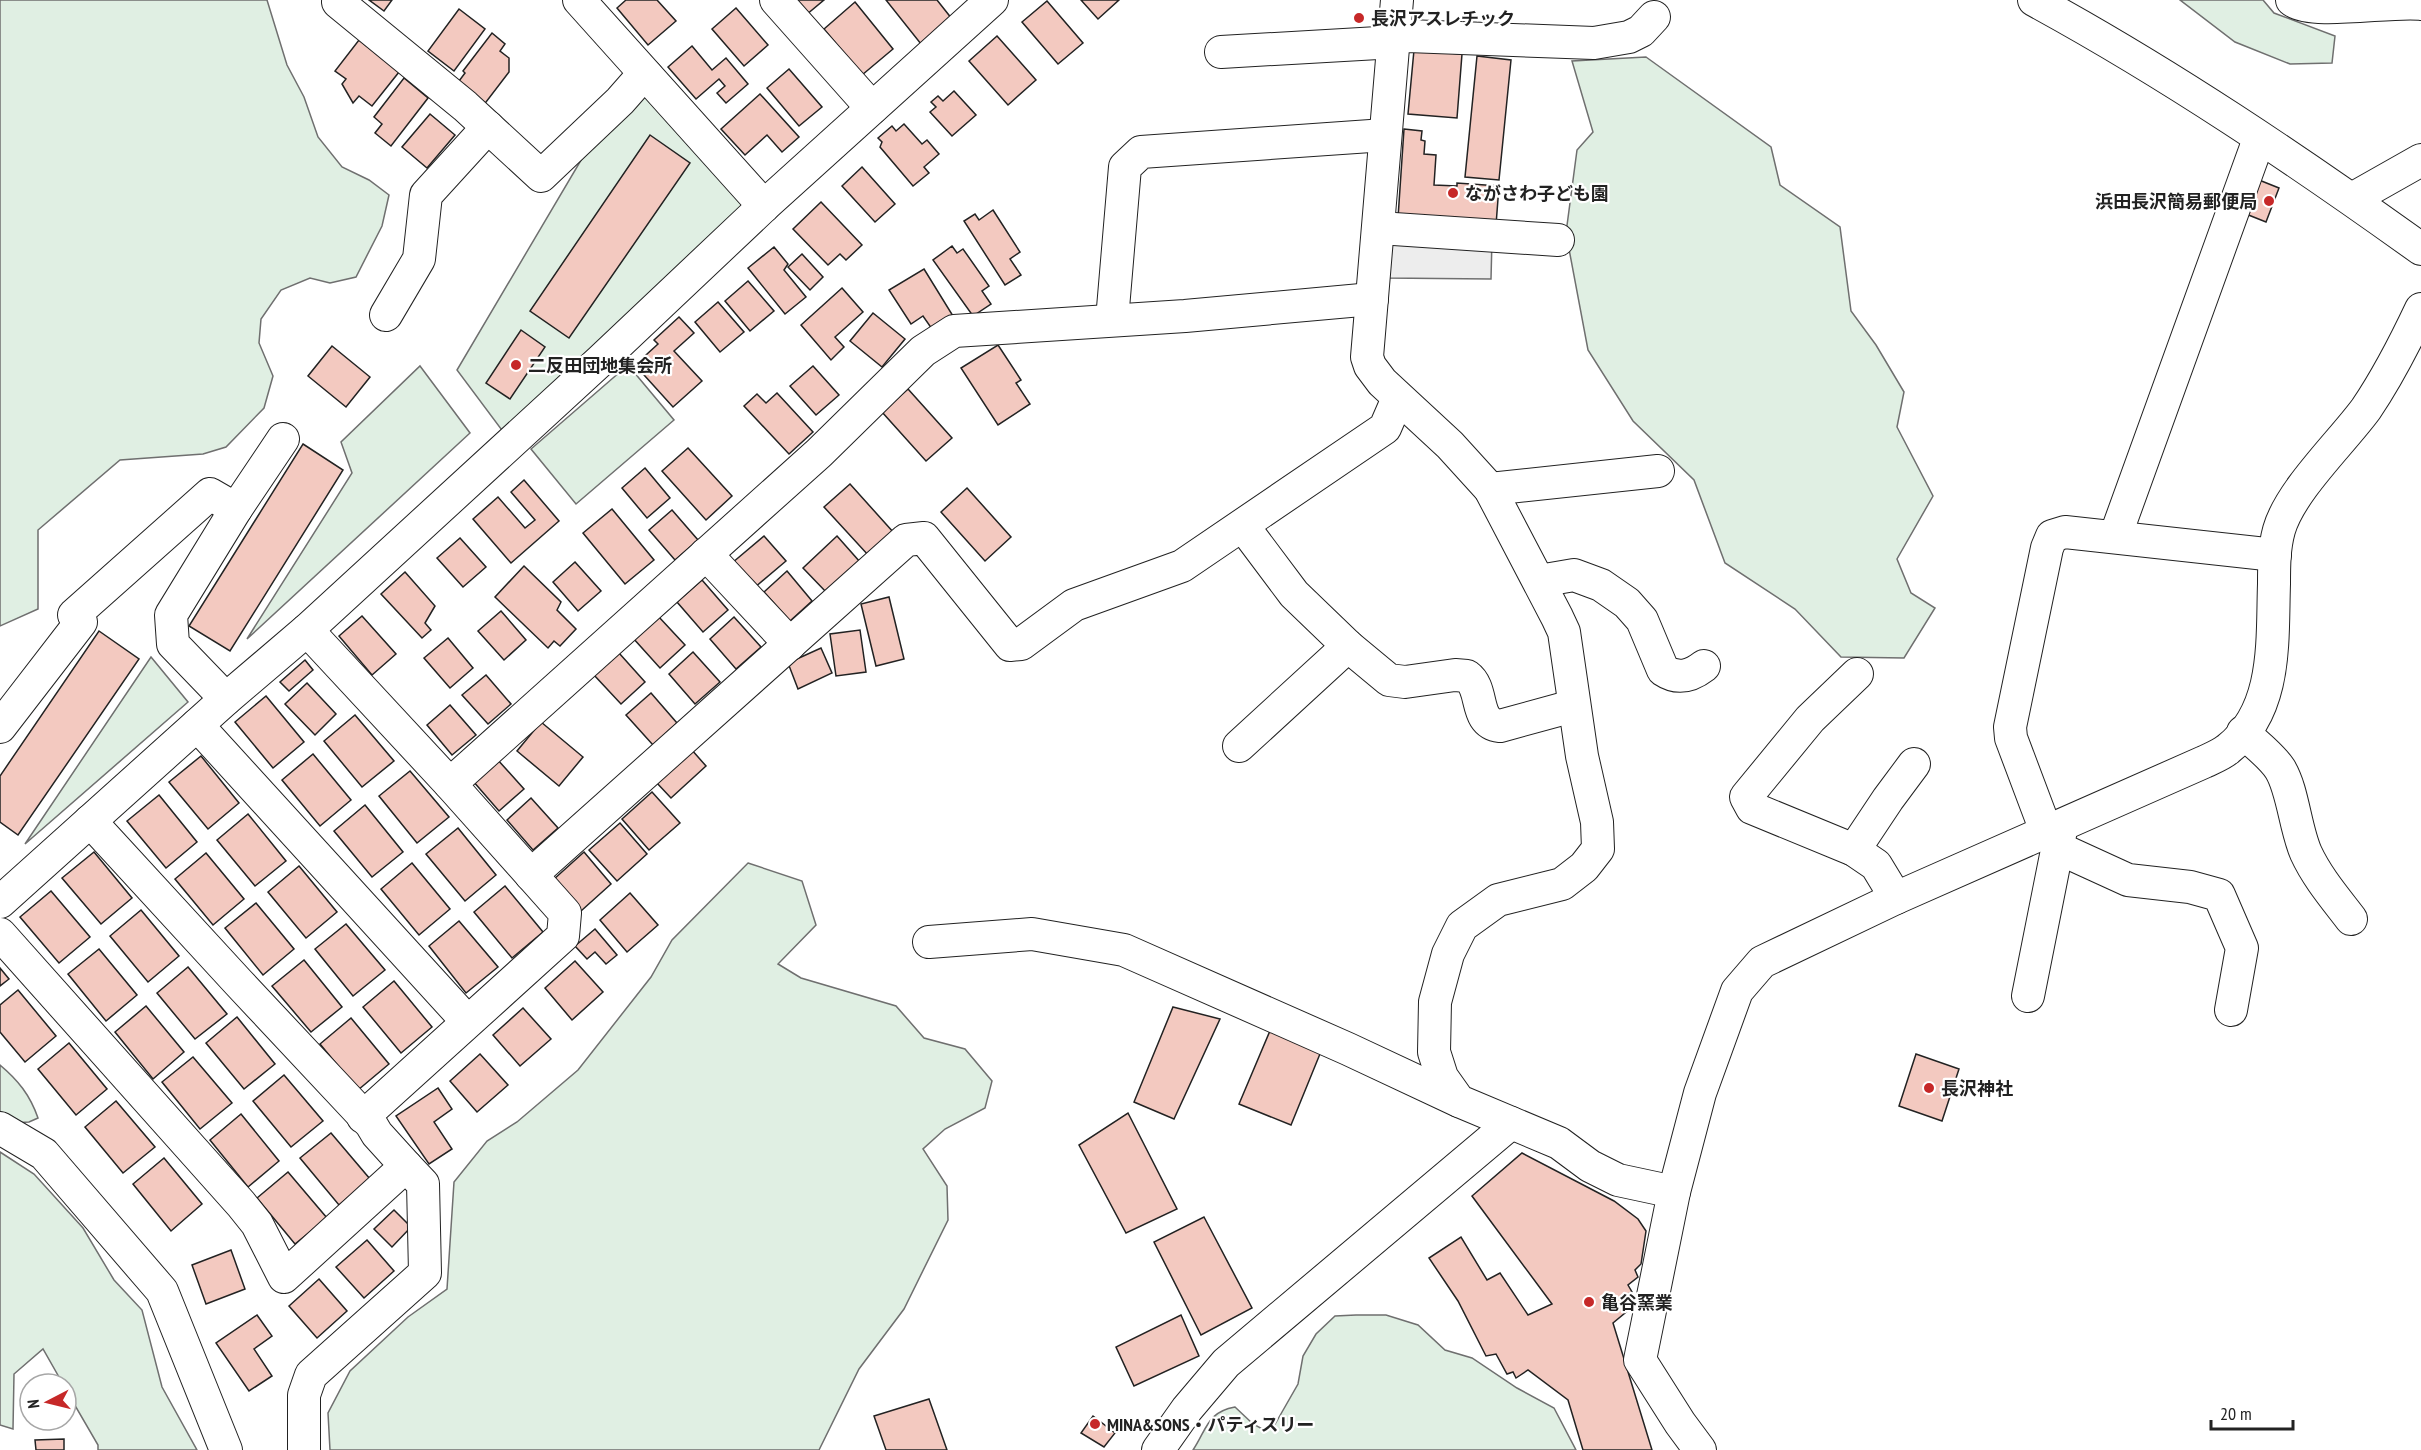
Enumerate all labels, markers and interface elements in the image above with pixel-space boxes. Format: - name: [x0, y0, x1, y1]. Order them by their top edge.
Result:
- place label: 長沢アスレチック: [1371, 7, 1515, 30]
- marker: 長沢アスレチック: [1352, 11, 1366, 25]
- place label: ながさわ子ども園: [1465, 182, 1609, 205]
- marker: ながさわ子ども園: [1446, 186, 1460, 200]
- place label: 浜田長沢簡易郵便局: [2095, 190, 2257, 213]
- marker: 浜田長沢簡易郵便局: [2262, 194, 2276, 208]
- place label: 二反田団地集会所: [528, 354, 672, 377]
- marker: 二反田団地集会所: [509, 358, 523, 372]
- place label: 長沢神社: [1941, 1077, 2013, 1100]
- marker: 長沢神社: [1922, 1081, 1936, 1095]
- place label: 亀谷窯業: [1601, 1291, 1673, 1314]
- marker: 亀谷窯業: [1582, 1295, 1596, 1309]
- north arrow: [18, 1372, 78, 1432]
- scale bar: [2211, 1393, 2294, 1431]
- text: N: [23, 1398, 44, 1409]
- text: 20 m: [2220, 1402, 2252, 1425]
- place label: MINA&SONS・パティスリー: [1107, 1413, 1314, 1436]
- marker: MINA&SONS・パティスリー: [1088, 1417, 1102, 1431]

